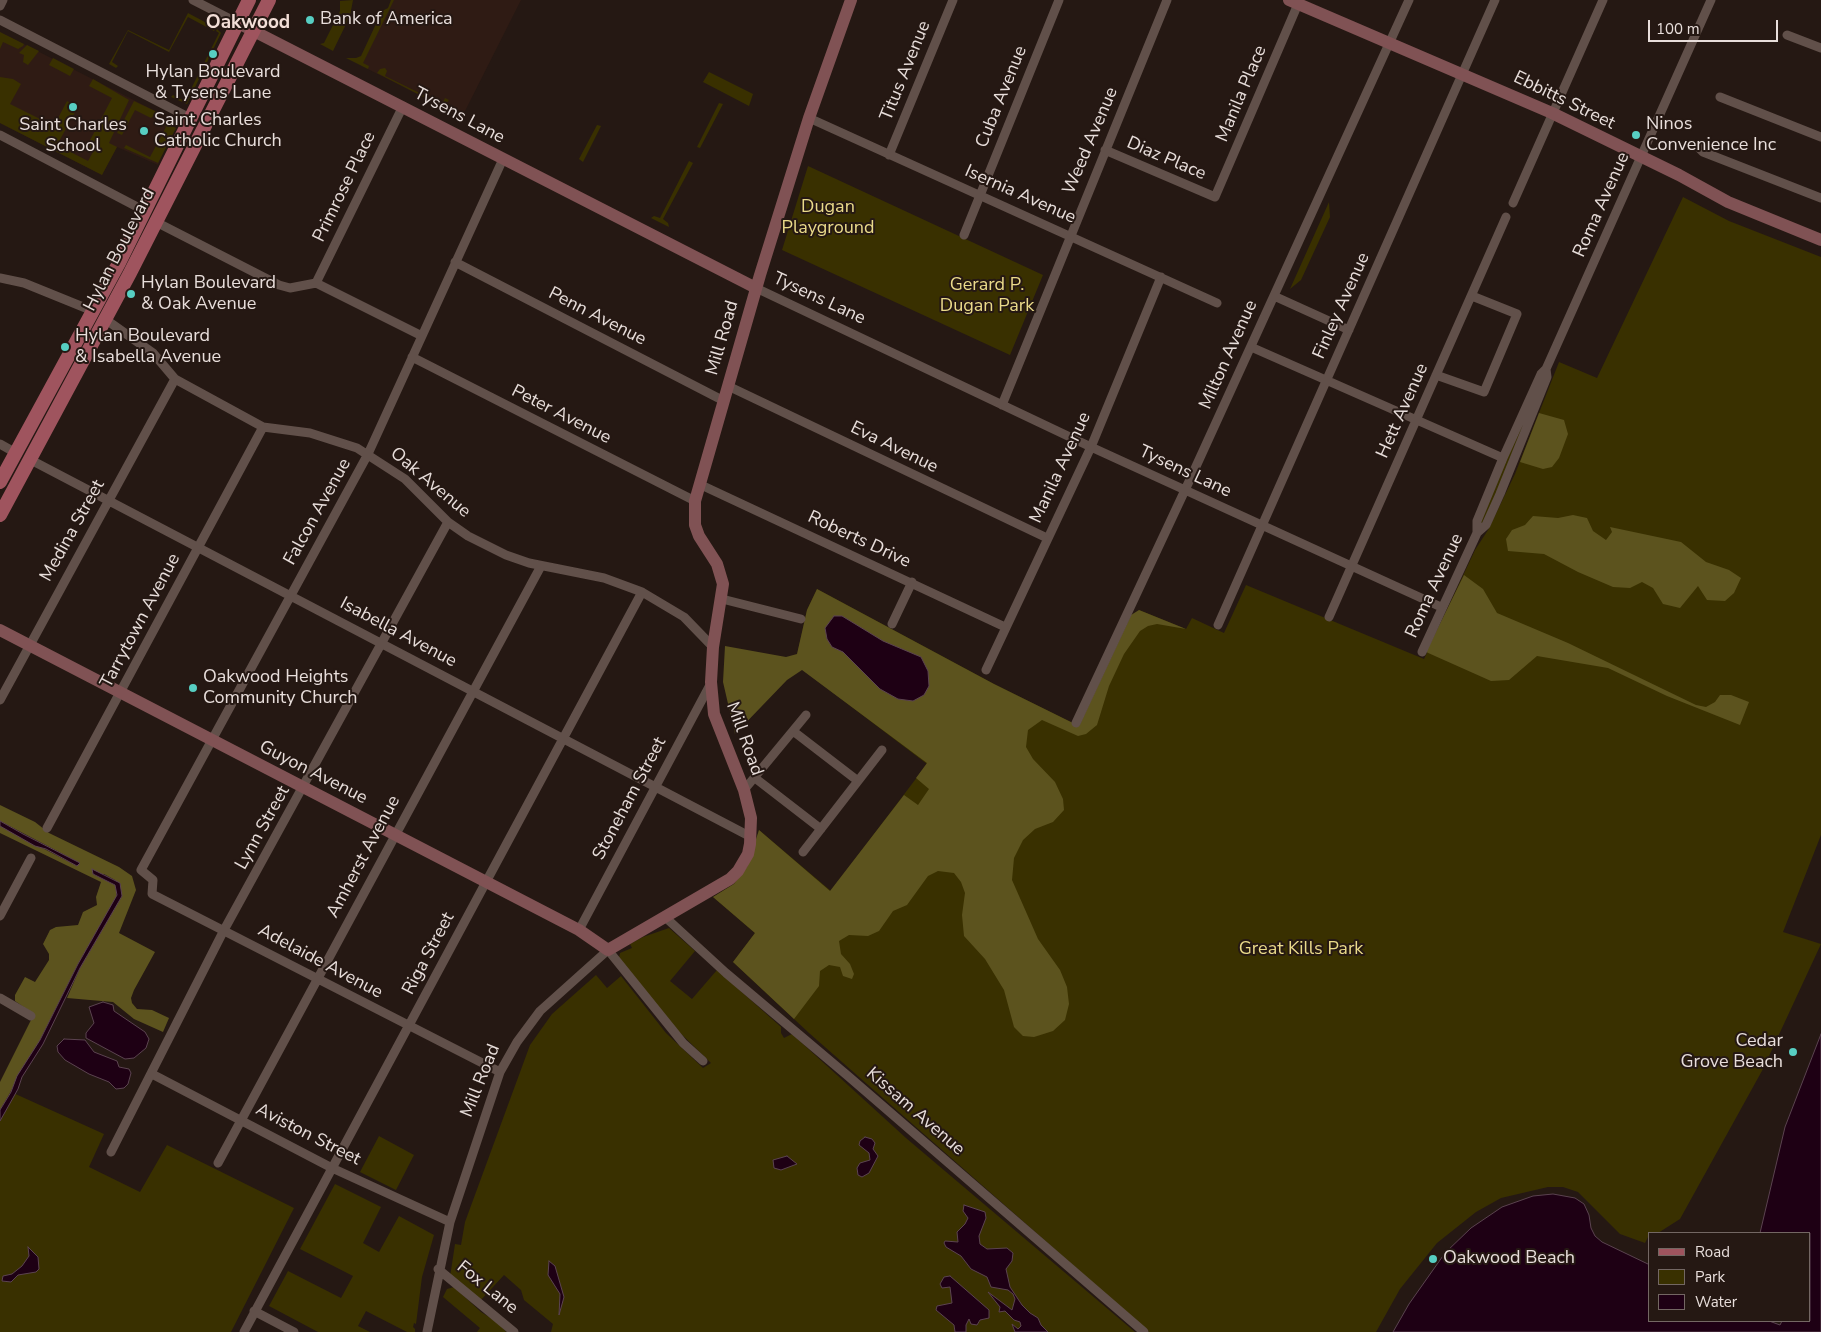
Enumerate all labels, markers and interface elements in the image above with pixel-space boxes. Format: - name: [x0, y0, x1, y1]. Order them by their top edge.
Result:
- place label: Bank of America: [320, 9, 453, 31]
- scale bar: [1651, 10, 1781, 42]
- district label: Oakwood: [206, 12, 290, 34]
- marker: Bank of America: [304, 14, 316, 26]
- street label: Titus Avenue: [876, 18, 936, 124]
- text: 100 m: [1656, 19, 1700, 39]
- street label: Manila Place: [1212, 42, 1272, 146]
- street label: Cuba Avenue: [972, 43, 1032, 151]
- marker: Hylan Boulevard & Tysens Lane: [207, 48, 219, 60]
- place label: Hylan Boulevard & Tysens Lane: [145, 62, 281, 104]
- street label: Ebbitts Street: [1510, 67, 1618, 135]
- street label: Tysens Lane: [410, 83, 508, 149]
- street label: Weed Avenue: [1059, 84, 1123, 198]
- marker: Saint Charles School: [67, 101, 79, 113]
- place label: Saint Charles Catholic Church: [154, 110, 282, 152]
- place label: Ninos Convenience Inc: [1646, 114, 1776, 156]
- place label: Saint Charles School: [19, 115, 127, 158]
- marker: Saint Charles Catholic Church: [138, 125, 150, 137]
- street label: Primrose Place: [309, 128, 381, 246]
- marker: Ninos Convenience Inc: [1630, 129, 1642, 141]
- street label: Diaz Place: [1123, 133, 1209, 185]
- street label: Roma Avenue: [1569, 149, 1635, 261]
- street label: Isernia Avenue: [961, 161, 1079, 229]
- street label: Hylan Boulevard: [80, 185, 160, 315]
- park label: Dugan Playground: [782, 197, 874, 240]
- street label: Finley Avenue: [1309, 249, 1375, 363]
- street label: Tysens Lane: [769, 268, 869, 330]
- place label: Hylan Boulevard & Oak Avenue: [141, 273, 276, 316]
- park label: Gerard P. Dugan Park: [940, 275, 1034, 318]
- street label: Penn Avenue: [544, 283, 650, 351]
- marker: Hylan Boulevard & Oak Avenue: [125, 288, 137, 300]
- street label: Milton Avenue: [1195, 297, 1263, 413]
- street label: Mill Road: [702, 298, 744, 378]
- place label: Hylan Boulevard & Isabella Avenue: [75, 326, 221, 368]
- marker: Hylan Boulevard & Isabella Avenue: [59, 341, 71, 353]
- street label: Hett Avenue: [1372, 360, 1434, 462]
- street label: Peter Avenue: [508, 381, 614, 449]
- street label: Manila Avenue: [1026, 409, 1096, 527]
- street label: Eva Avenue: [847, 418, 941, 478]
- street label: Tysens Lane: [1135, 441, 1235, 503]
- street label: Oak Avenue: [385, 443, 475, 523]
- street label: Falcon Avenue: [280, 455, 356, 569]
- street label: Medina Street: [36, 476, 110, 586]
- street label: Roberts Drive: [804, 507, 914, 573]
- street label: Roma Avenue: [1401, 530, 1469, 642]
- street label: Tarrytown Avenue: [96, 550, 186, 692]
- street label: Isabella Avenue: [336, 593, 460, 673]
- place label: Oakwood Heights Community Church: [203, 667, 357, 710]
- marker: Oakwood Heights Community Church: [187, 682, 199, 694]
- street label: Mill Road: [721, 699, 767, 779]
- street label: Stoneham Street: [589, 734, 671, 864]
- street label: Guyon Avenue: [255, 737, 371, 809]
- street label: Lynn Street: [231, 782, 295, 874]
- street label: Amherst Avenue: [323, 792, 405, 922]
- street label: Riga Street: [398, 909, 460, 999]
- street label: Adelaide Avenue: [254, 920, 386, 1004]
- park label: Great Kills Park: [1239, 939, 1363, 961]
- place label: Cedar Grove Beach: [1681, 1031, 1783, 1074]
- street label: Mill Road: [457, 1041, 505, 1121]
- marker: Cedar Grove Beach: [1787, 1046, 1799, 1058]
- street label: Kissam Avenue: [861, 1063, 969, 1161]
- street label: Aviston Street: [252, 1099, 364, 1171]
- legend: [1648, 1232, 1811, 1322]
- text: Road: [1695, 1242, 1730, 1262]
- place label: Oakwood Beach: [1443, 1248, 1575, 1270]
- marker: Oakwood Beach: [1427, 1253, 1439, 1265]
- street label: Fox Lane: [452, 1257, 522, 1319]
- text: Park: [1695, 1267, 1725, 1287]
- text: Water: [1695, 1292, 1737, 1312]

